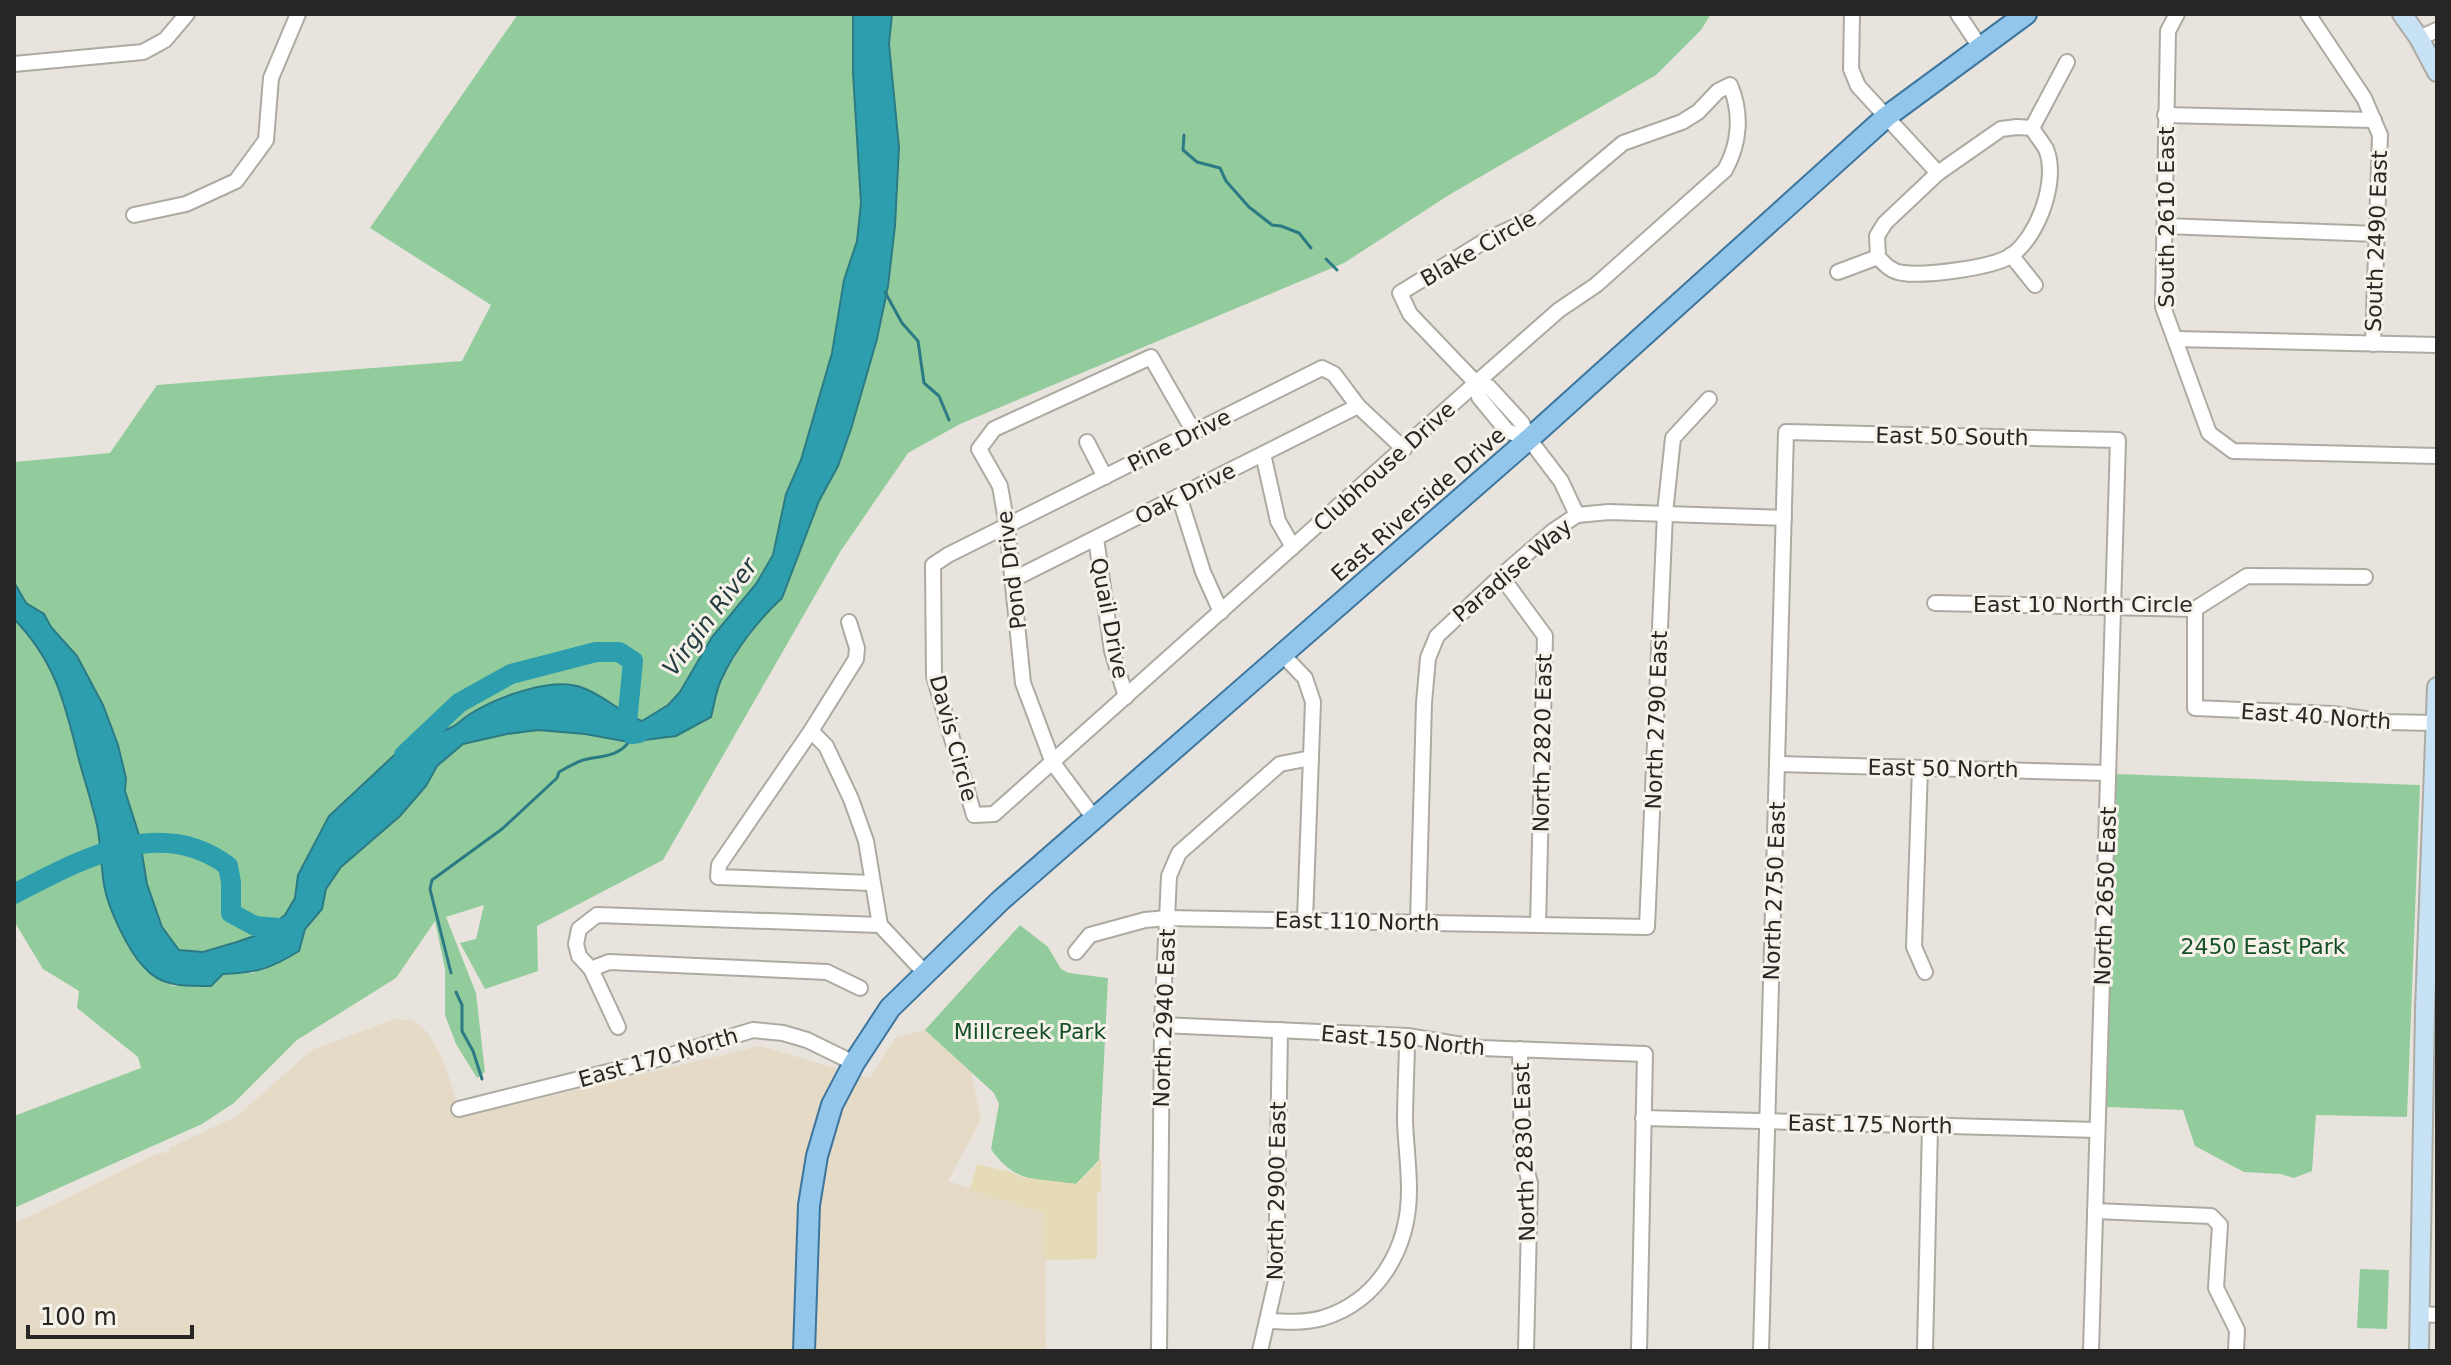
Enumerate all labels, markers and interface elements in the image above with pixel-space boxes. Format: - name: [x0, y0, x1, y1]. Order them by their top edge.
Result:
- street label: South 2610 East: [2154, 126, 2179, 308]
- street label: South 2490 East: [2361, 150, 2392, 332]
- street label: Blake Circle: [1416, 205, 1540, 291]
- street label: Clubhouse Drive: [1309, 396, 1460, 536]
- street label: Pine Drive: [1124, 404, 1235, 477]
- street label: East Riverside Drive: [1326, 422, 1510, 587]
- street label: East 50 South: [1875, 423, 2029, 450]
- street label: Oak Drive: [1131, 458, 1240, 529]
- street label: Pond Drive: [992, 509, 1031, 631]
- street label: Paradise Way: [1448, 513, 1577, 627]
- water label: Virgin River: [657, 551, 765, 681]
- street label: Quail Drive: [1086, 556, 1133, 681]
- street label: East 10 North Circle: [1973, 592, 2193, 617]
- street label: North 2790 East: [1641, 630, 1672, 810]
- street label: North 2820 East: [1528, 653, 1557, 833]
- street label: Davis Circle: [925, 672, 982, 804]
- street label: East 40 North: [2240, 699, 2392, 734]
- street label: East 50 North: [1867, 755, 2019, 782]
- street label: North 2750 East: [1759, 801, 1790, 981]
- street label: North 2650 East: [2090, 806, 2121, 986]
- street label: East 110 North: [1274, 908, 1440, 935]
- street label: North 2940 East: [1149, 928, 1180, 1108]
- park label: 2450 East Park: [2181, 934, 2346, 959]
- park label: Millcreek Park: [954, 1019, 1106, 1044]
- street label: East 150 North: [1320, 1021, 1486, 1060]
- street label: East 170 North: [575, 1023, 741, 1092]
- street label: North 2830 East: [1509, 1062, 1540, 1242]
- street label: North 2900 East: [1262, 1101, 1291, 1281]
- street label: East 175 North: [1787, 1111, 1953, 1138]
- scale bar: [28, 1289, 192, 1339]
- text: 100 m: [40, 1303, 117, 1331]

